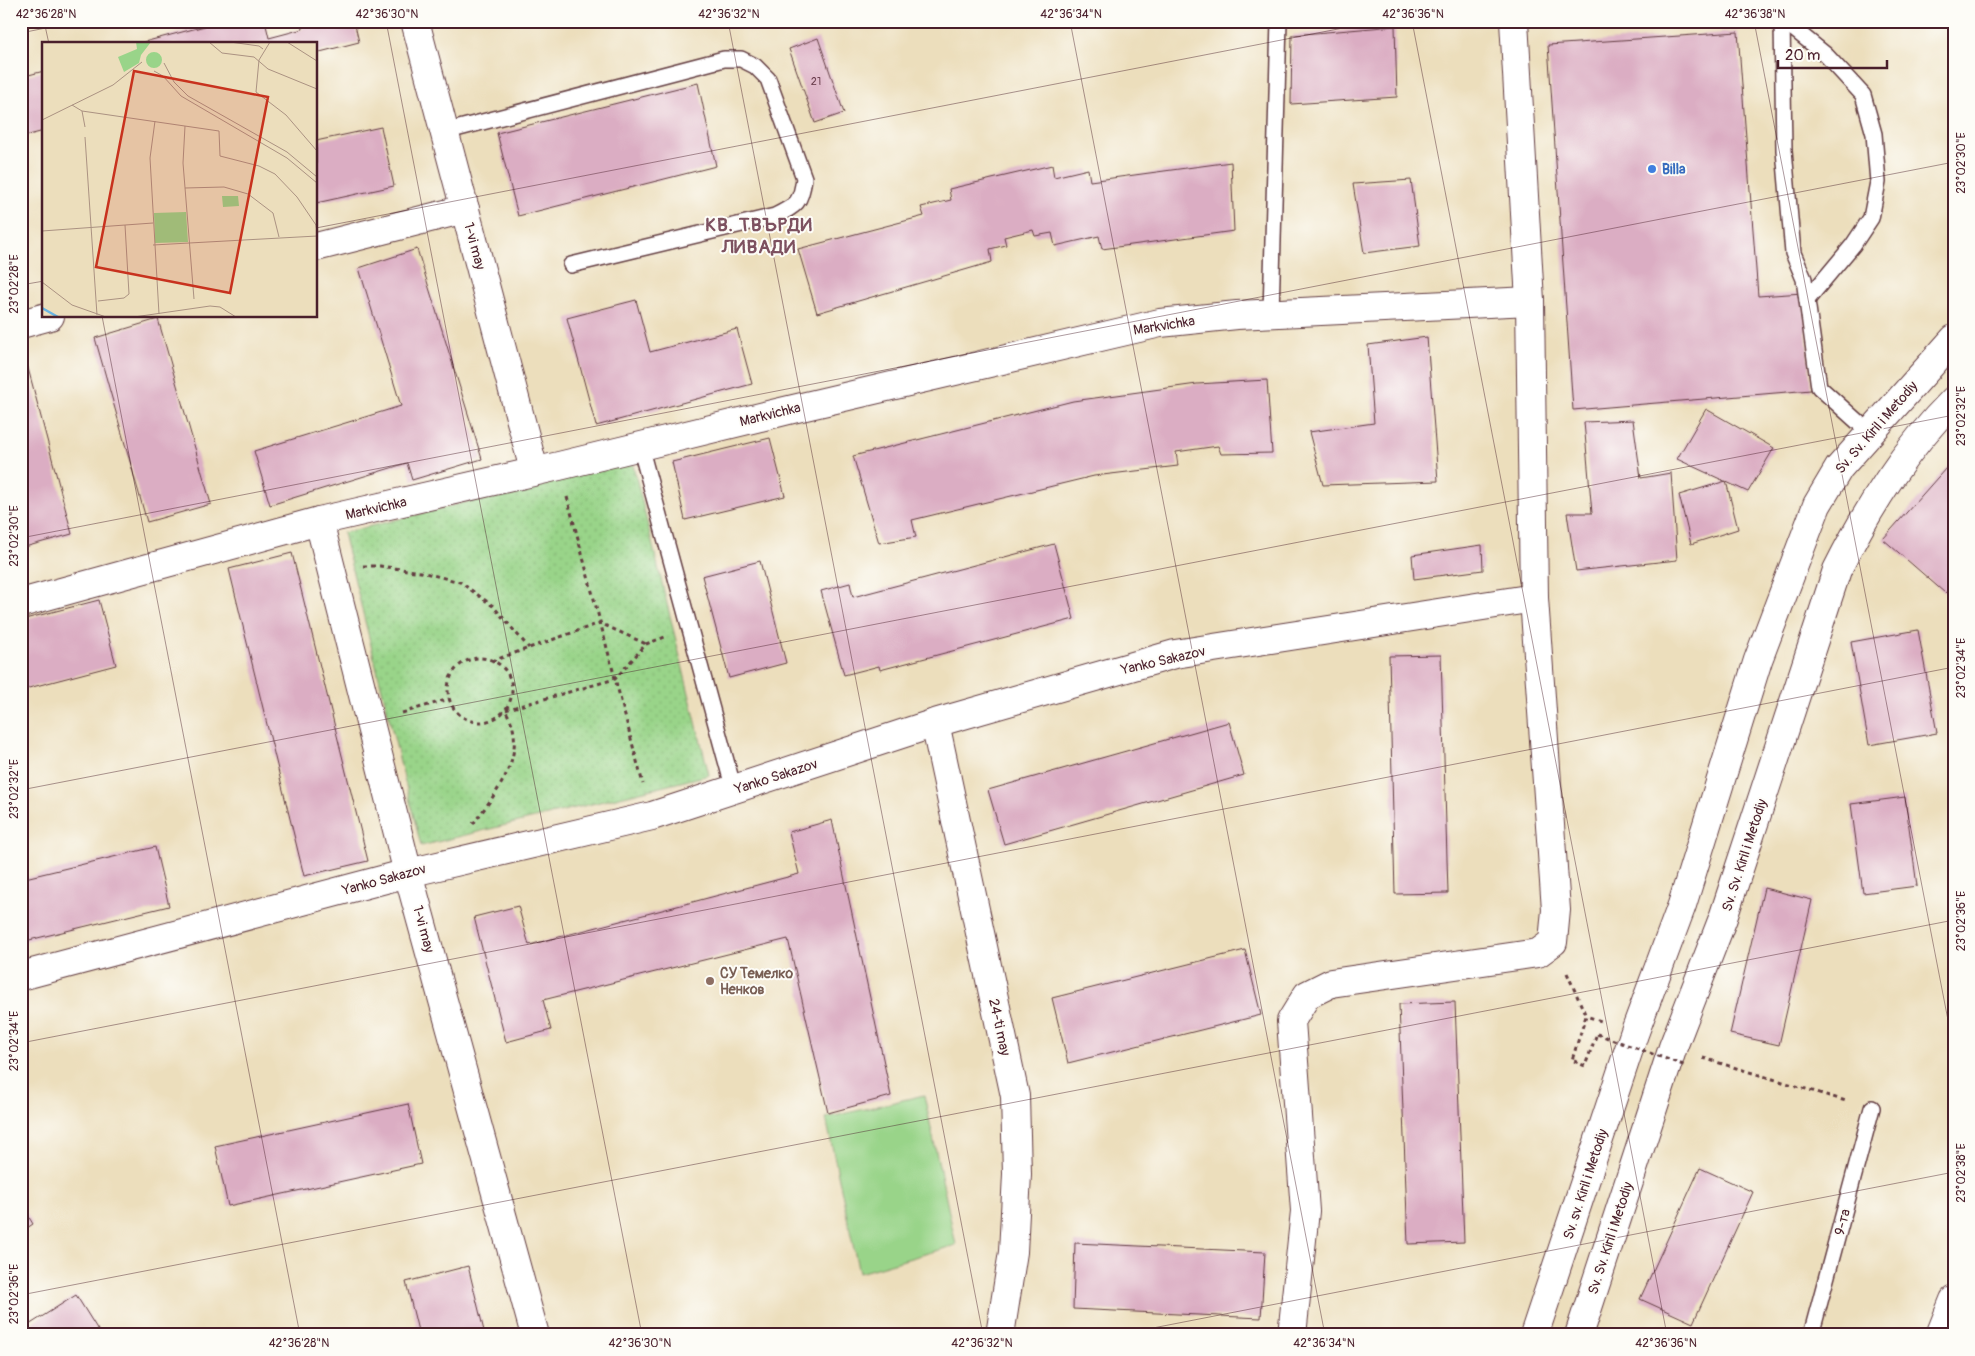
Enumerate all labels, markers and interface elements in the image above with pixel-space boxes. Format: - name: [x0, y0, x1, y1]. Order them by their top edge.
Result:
- text: 42°36'28"N: [16, 7, 76, 22]
- text: 42°36'30"N: [356, 7, 418, 22]
- text: 42°36'32"N: [698, 7, 760, 22]
- text: 42°36'34"N: [1040, 7, 1102, 22]
- text: 42°36'36"N: [1382, 7, 1444, 22]
- text: 42°36'38"N: [1725, 7, 1785, 22]
- scale bar: [1778, 38, 1886, 70]
- inset map: [42, 42, 318, 318]
- text: 20 m: [1785, 46, 1820, 65]
- house number: 21: [811, 75, 821, 88]
- text: 23°02'30"E: [1954, 132, 1969, 194]
- place label: Billa: [1662, 161, 1686, 178]
- marker: Billa: [1646, 163, 1658, 175]
- district label: КВ. ТВЪРДИ ЛИВАДИ: [705, 213, 813, 259]
- street label: 1-vi may: [460, 221, 489, 272]
- text: 23°02'28"E: [7, 254, 22, 314]
- street label: Markvichka: [1132, 312, 1196, 339]
- street label: Sv. Sv. Kiril i Metodiy: [1832, 378, 1921, 477]
- text: 23°02'32"E: [1954, 386, 1969, 446]
- street label: Markvichka: [738, 399, 802, 430]
- street label: Markvichka: [344, 493, 408, 524]
- text: 23°02'30"E: [7, 505, 22, 567]
- text: 23°02'34"E: [1954, 638, 1969, 698]
- street label: Yanko Sakazov: [1118, 643, 1207, 679]
- street label: Yanko Sakazov: [732, 755, 820, 798]
- text: 23°02'32"E: [7, 759, 22, 819]
- street label: Sv. Sv. Kiril i Metodiy: [1718, 797, 1771, 913]
- street label: Yanko Sakazov: [339, 860, 428, 899]
- text: 23°02'36"E: [1954, 891, 1969, 951]
- street label: 1-vi may: [409, 904, 438, 955]
- place label: СУ Темелко Ненков: [720, 965, 793, 998]
- marker: СУ Темелко Ненков: [704, 975, 716, 987]
- street label: 24-ti may: [985, 997, 1014, 1057]
- text: 23°02'34"E: [7, 1011, 22, 1071]
- street label: Sv. sv. Kiril i Metodiy: [1560, 1127, 1611, 1241]
- text: 23°02'38"E: [1954, 1143, 1969, 1203]
- street label: Sv. Sv. Kiril i Metodiy: [1584, 1180, 1637, 1296]
- street label: 9-та: [1831, 1207, 1854, 1237]
- text: 23°02'36"E: [7, 1264, 22, 1324]
- text: 42°36'28"N: [269, 1336, 329, 1351]
- text: 42°36'30"N: [609, 1336, 671, 1351]
- text: 42°36'32"N: [951, 1336, 1013, 1351]
- text: 42°36'34"N: [1293, 1336, 1355, 1351]
- text: 42°36'36"N: [1635, 1336, 1697, 1351]

